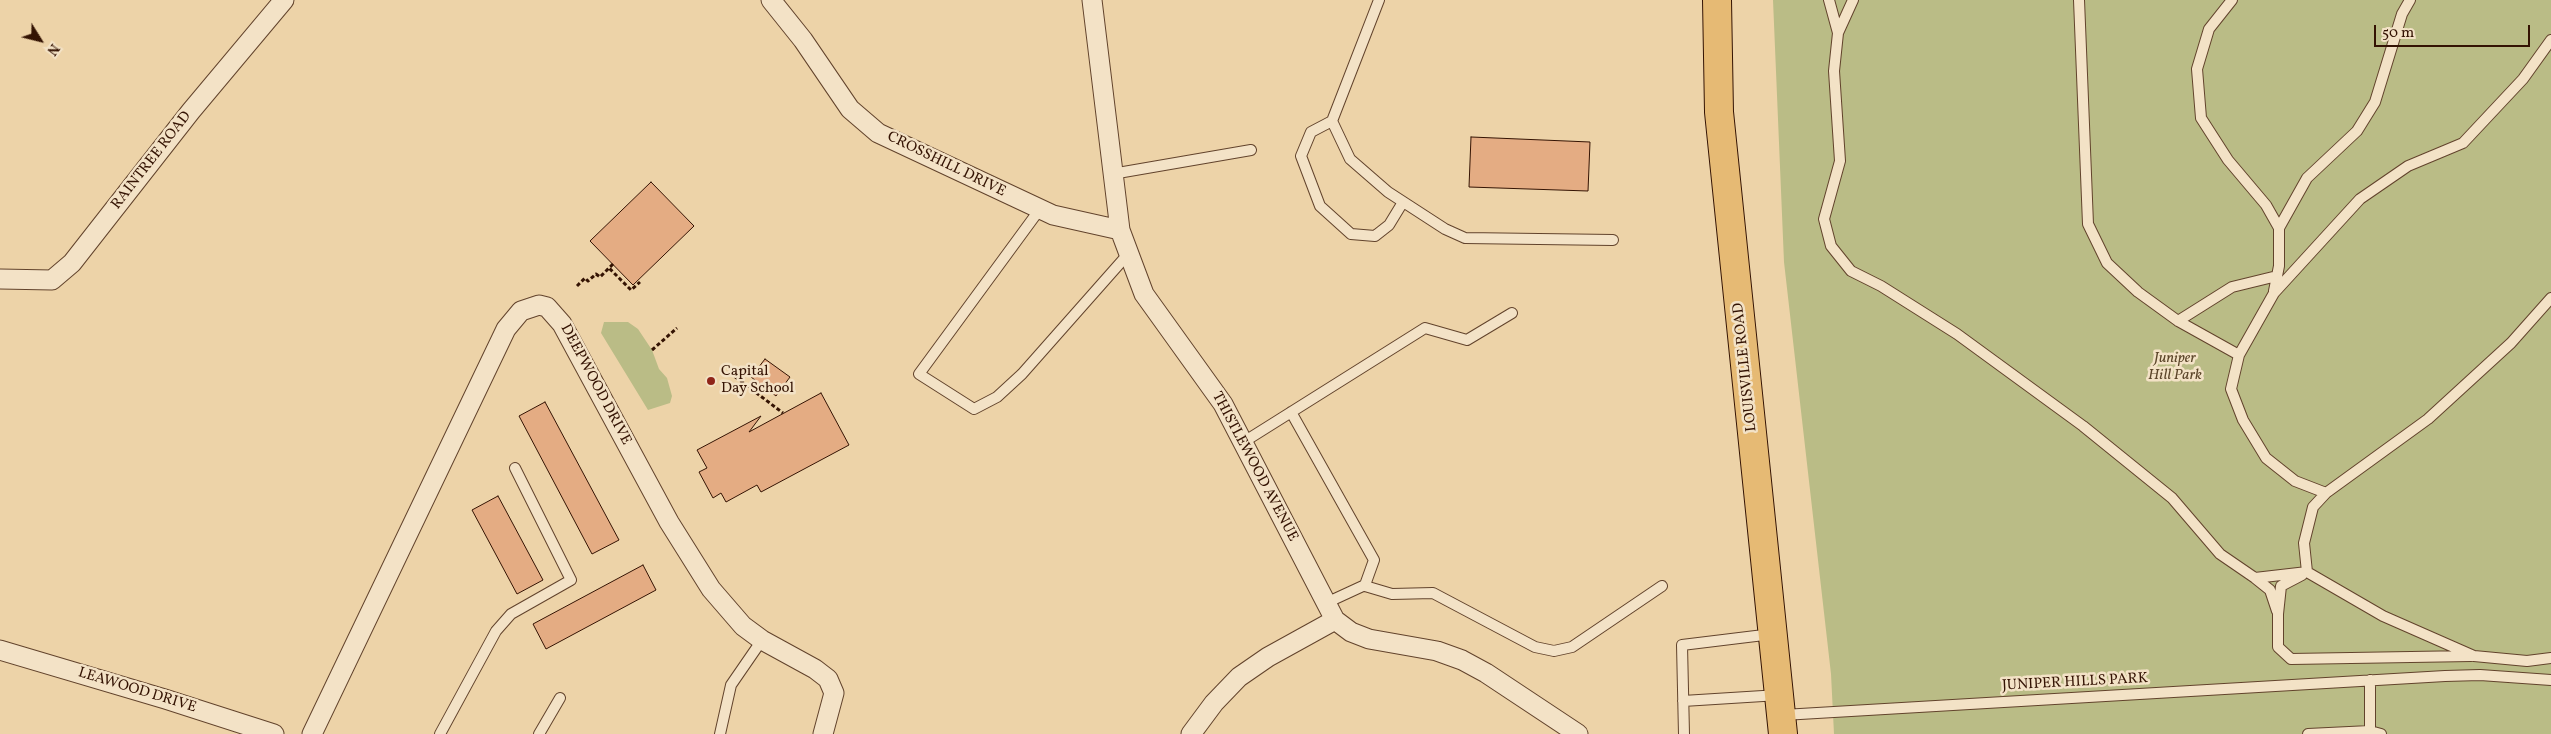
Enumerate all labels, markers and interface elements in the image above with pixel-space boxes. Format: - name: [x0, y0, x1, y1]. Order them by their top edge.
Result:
- north arrow: [15, 15, 65, 65]
- scale bar: [2376, 15, 2532, 47]
- text: 50 m: [2382, 23, 2414, 44]
- text: N: [42, 39, 63, 59]
- street label: RAINTREE ROAD: [108, 108, 196, 214]
- street label: CROSSHILL DRIVE: [884, 128, 1008, 202]
- street label: LOUISVILLE ROAD: [1730, 302, 1762, 432]
- street label: DEEPWOOD DRIVE: [556, 322, 634, 448]
- park label: Juniper Hill Park: [2148, 350, 2202, 385]
- place label: Capital Day School: [721, 363, 794, 398]
- marker: Capital Day School: [705, 375, 717, 387]
- street label: THISTLEWOOD AVENUE: [1207, 389, 1301, 545]
- street label: LEAWOOD DRIVE: [76, 664, 198, 718]
- street label: JUNIPER HILLS PARK: [2002, 670, 2148, 696]

